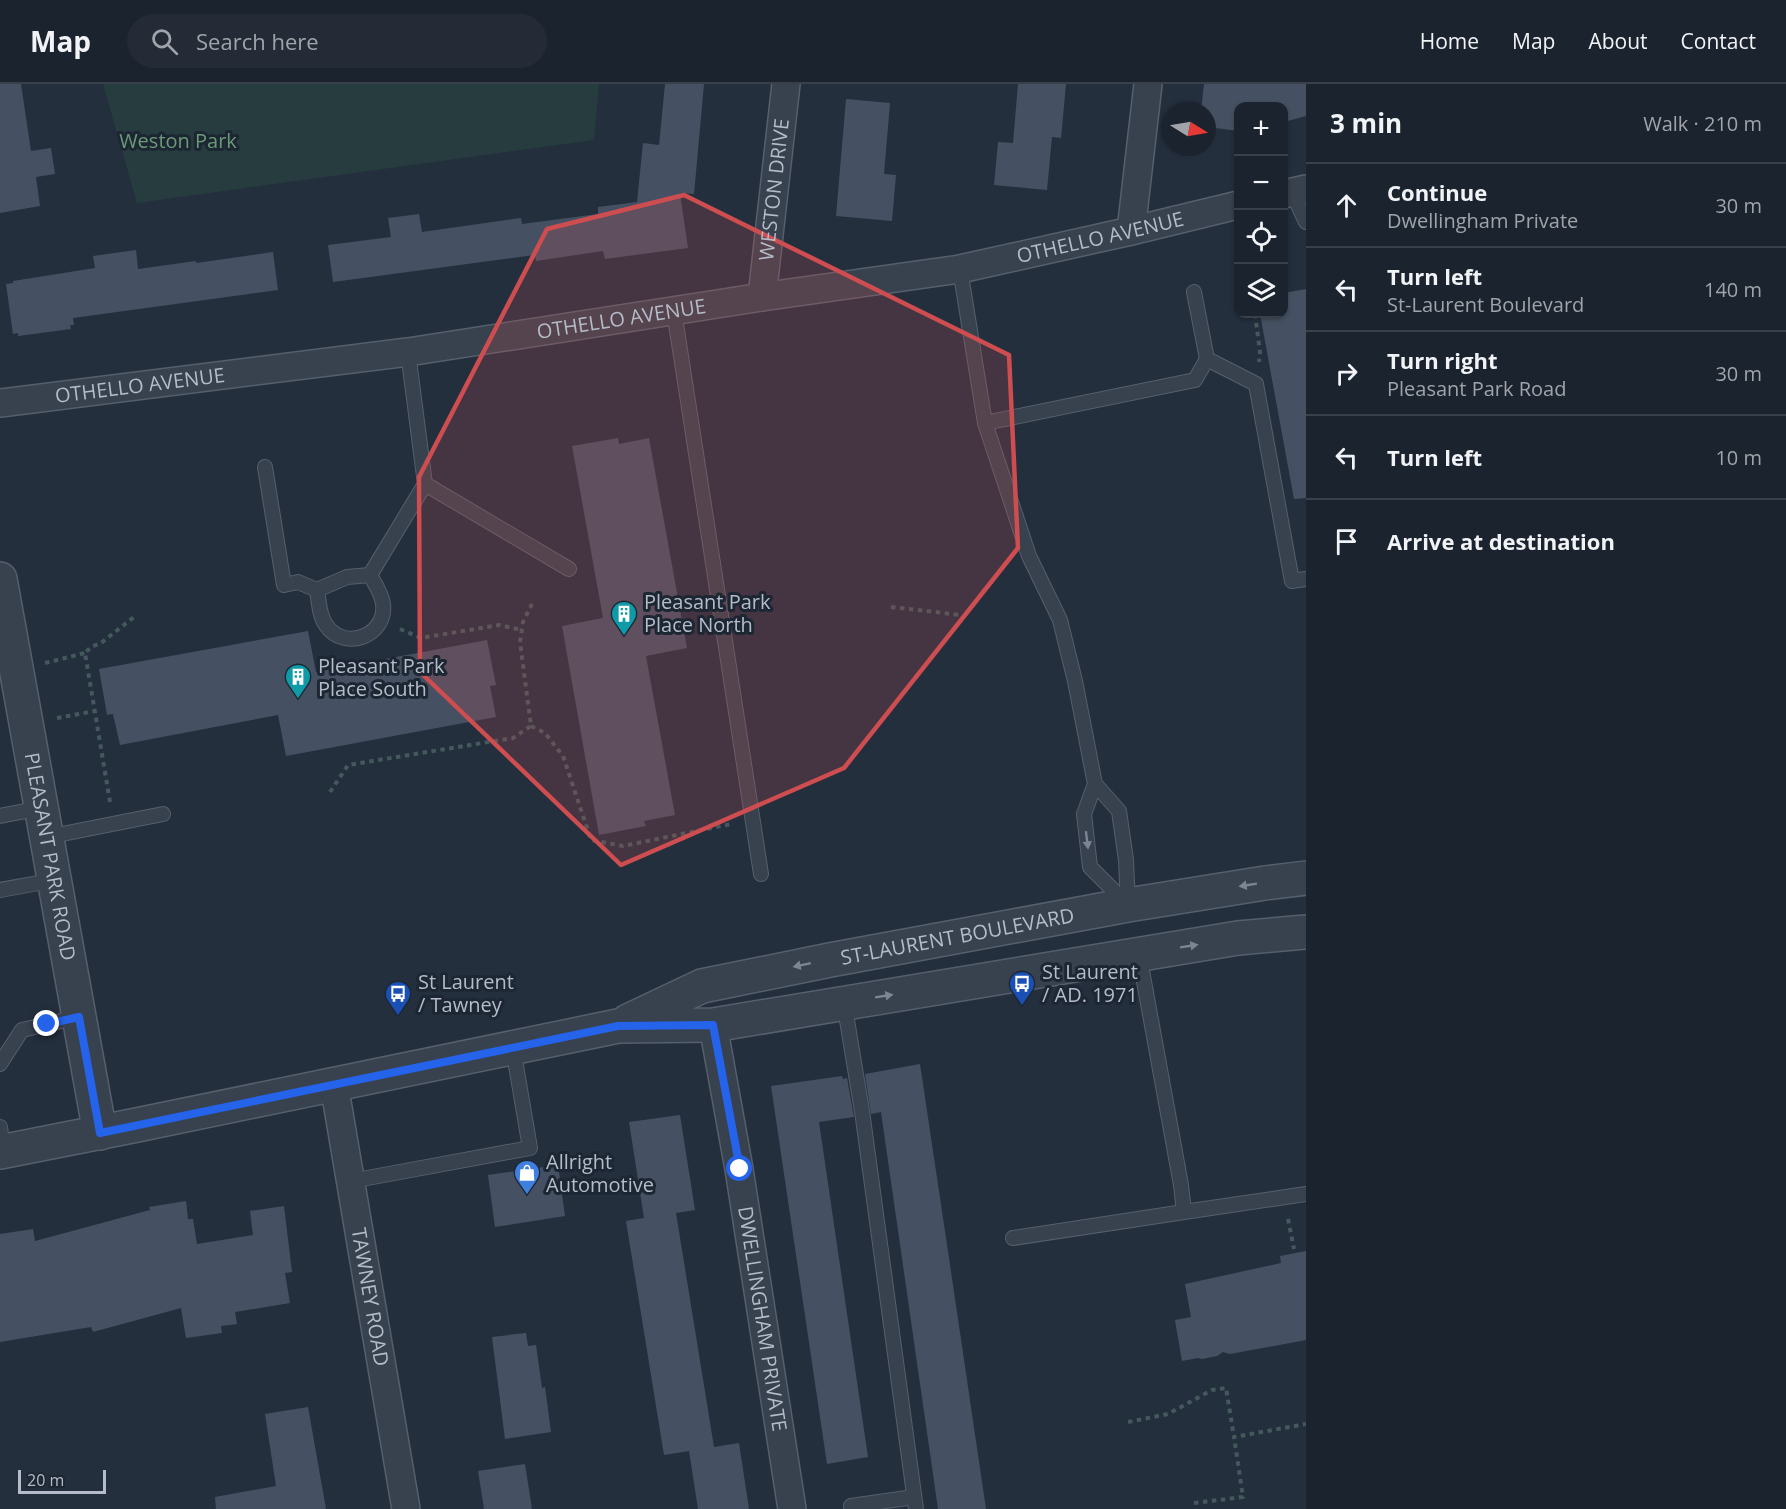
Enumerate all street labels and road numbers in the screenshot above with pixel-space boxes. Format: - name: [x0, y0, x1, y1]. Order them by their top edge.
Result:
- street label: WESTON DRIVE: [752, 117, 795, 262]
- street label: OTHELLO AVENUE: [1014, 205, 1186, 269]
- street label: OTHELLO AVENUE: [535, 292, 708, 345]
- street label: OTHELLO AVENUE: [54, 361, 226, 409]
- street label: PLEASANT PARK ROAD: [19, 750, 83, 963]
- street label: ST-LAURENT BOULEVARD: [838, 901, 1076, 971]
- street label: DWELLINGHAM PRIVATE: [732, 1204, 794, 1433]
- street label: TAWNEY ROAD: [346, 1226, 396, 1368]

